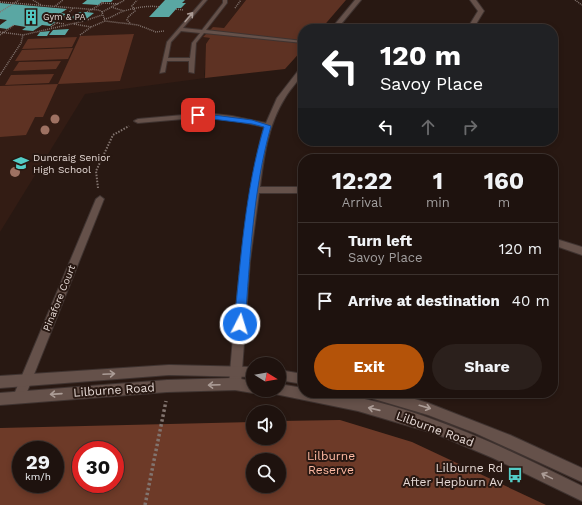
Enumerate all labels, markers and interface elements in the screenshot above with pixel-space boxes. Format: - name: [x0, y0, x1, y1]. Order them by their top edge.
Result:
- building icon: Gym & PA: [22, 8, 40, 26]
- place label: Gym & PA: [43, 12, 85, 22]
- one-way arrow: [185, 12, 194, 22]
- text: 120 m: [380, 39, 461, 72]
- icon: left: [314, 40, 366, 92]
- text: Savoy Place: [380, 73, 483, 94]
- pin: [181, 98, 215, 132]
- icon: arrive: [187, 104, 209, 126]
- icon: left: [375, 116, 397, 138]
- icon: ahead: [417, 116, 439, 138]
- icon: right: [459, 116, 481, 138]
- place label: Duncraig Senior High School: [33, 152, 110, 175]
- school or university icon: Duncraig Senior High School: [12, 154, 30, 172]
- text: 12:22: [332, 167, 392, 195]
- text: 1: [433, 167, 443, 195]
- text: 160: [484, 167, 524, 195]
- text: Arrival: [342, 195, 382, 210]
- text: min: [426, 195, 450, 210]
- text: m: [498, 195, 510, 210]
- text: Turn left: [348, 232, 412, 250]
- icon: left: [314, 238, 336, 260]
- text: 120 m: [499, 240, 542, 258]
- text: Savoy Place: [348, 250, 423, 265]
- street label: Pinafore Court: [41, 263, 78, 333]
- icon: arrive: [314, 290, 336, 312]
- text: Arrive at destination: [348, 292, 500, 310]
- text: 40 m: [512, 292, 550, 310]
- position arrow: [219, 303, 261, 345]
- button: Exit: [314, 344, 424, 390]
- button: Share: [432, 344, 542, 390]
- north arrow: [246, 357, 286, 397]
- map controls: [246, 357, 286, 493]
- one-way arrow: [102, 371, 115, 378]
- street label: Lilburne Road: [73, 380, 155, 400]
- one-way arrow: [208, 381, 221, 389]
- one-way arrow: [50, 391, 63, 398]
- one-way arrow: [418, 404, 431, 411]
- button: sound: [246, 405, 286, 445]
- one-way arrow: [368, 405, 381, 412]
- street label: Lilburne Road: [394, 408, 476, 450]
- speed limit sign: 30: [72, 441, 124, 493]
- park label: Lilburne Reserve: [307, 449, 355, 477]
- text: 29: [26, 450, 50, 474]
- button: search: [246, 453, 286, 493]
- place label: Lilburne Rd After Hepburn Av: [403, 461, 504, 489]
- bus stop icon: Lilburne Rd After Hepburn Av: [506, 466, 524, 484]
- text: km/h: [25, 471, 51, 482]
- one-way arrow: [541, 472, 553, 480]

